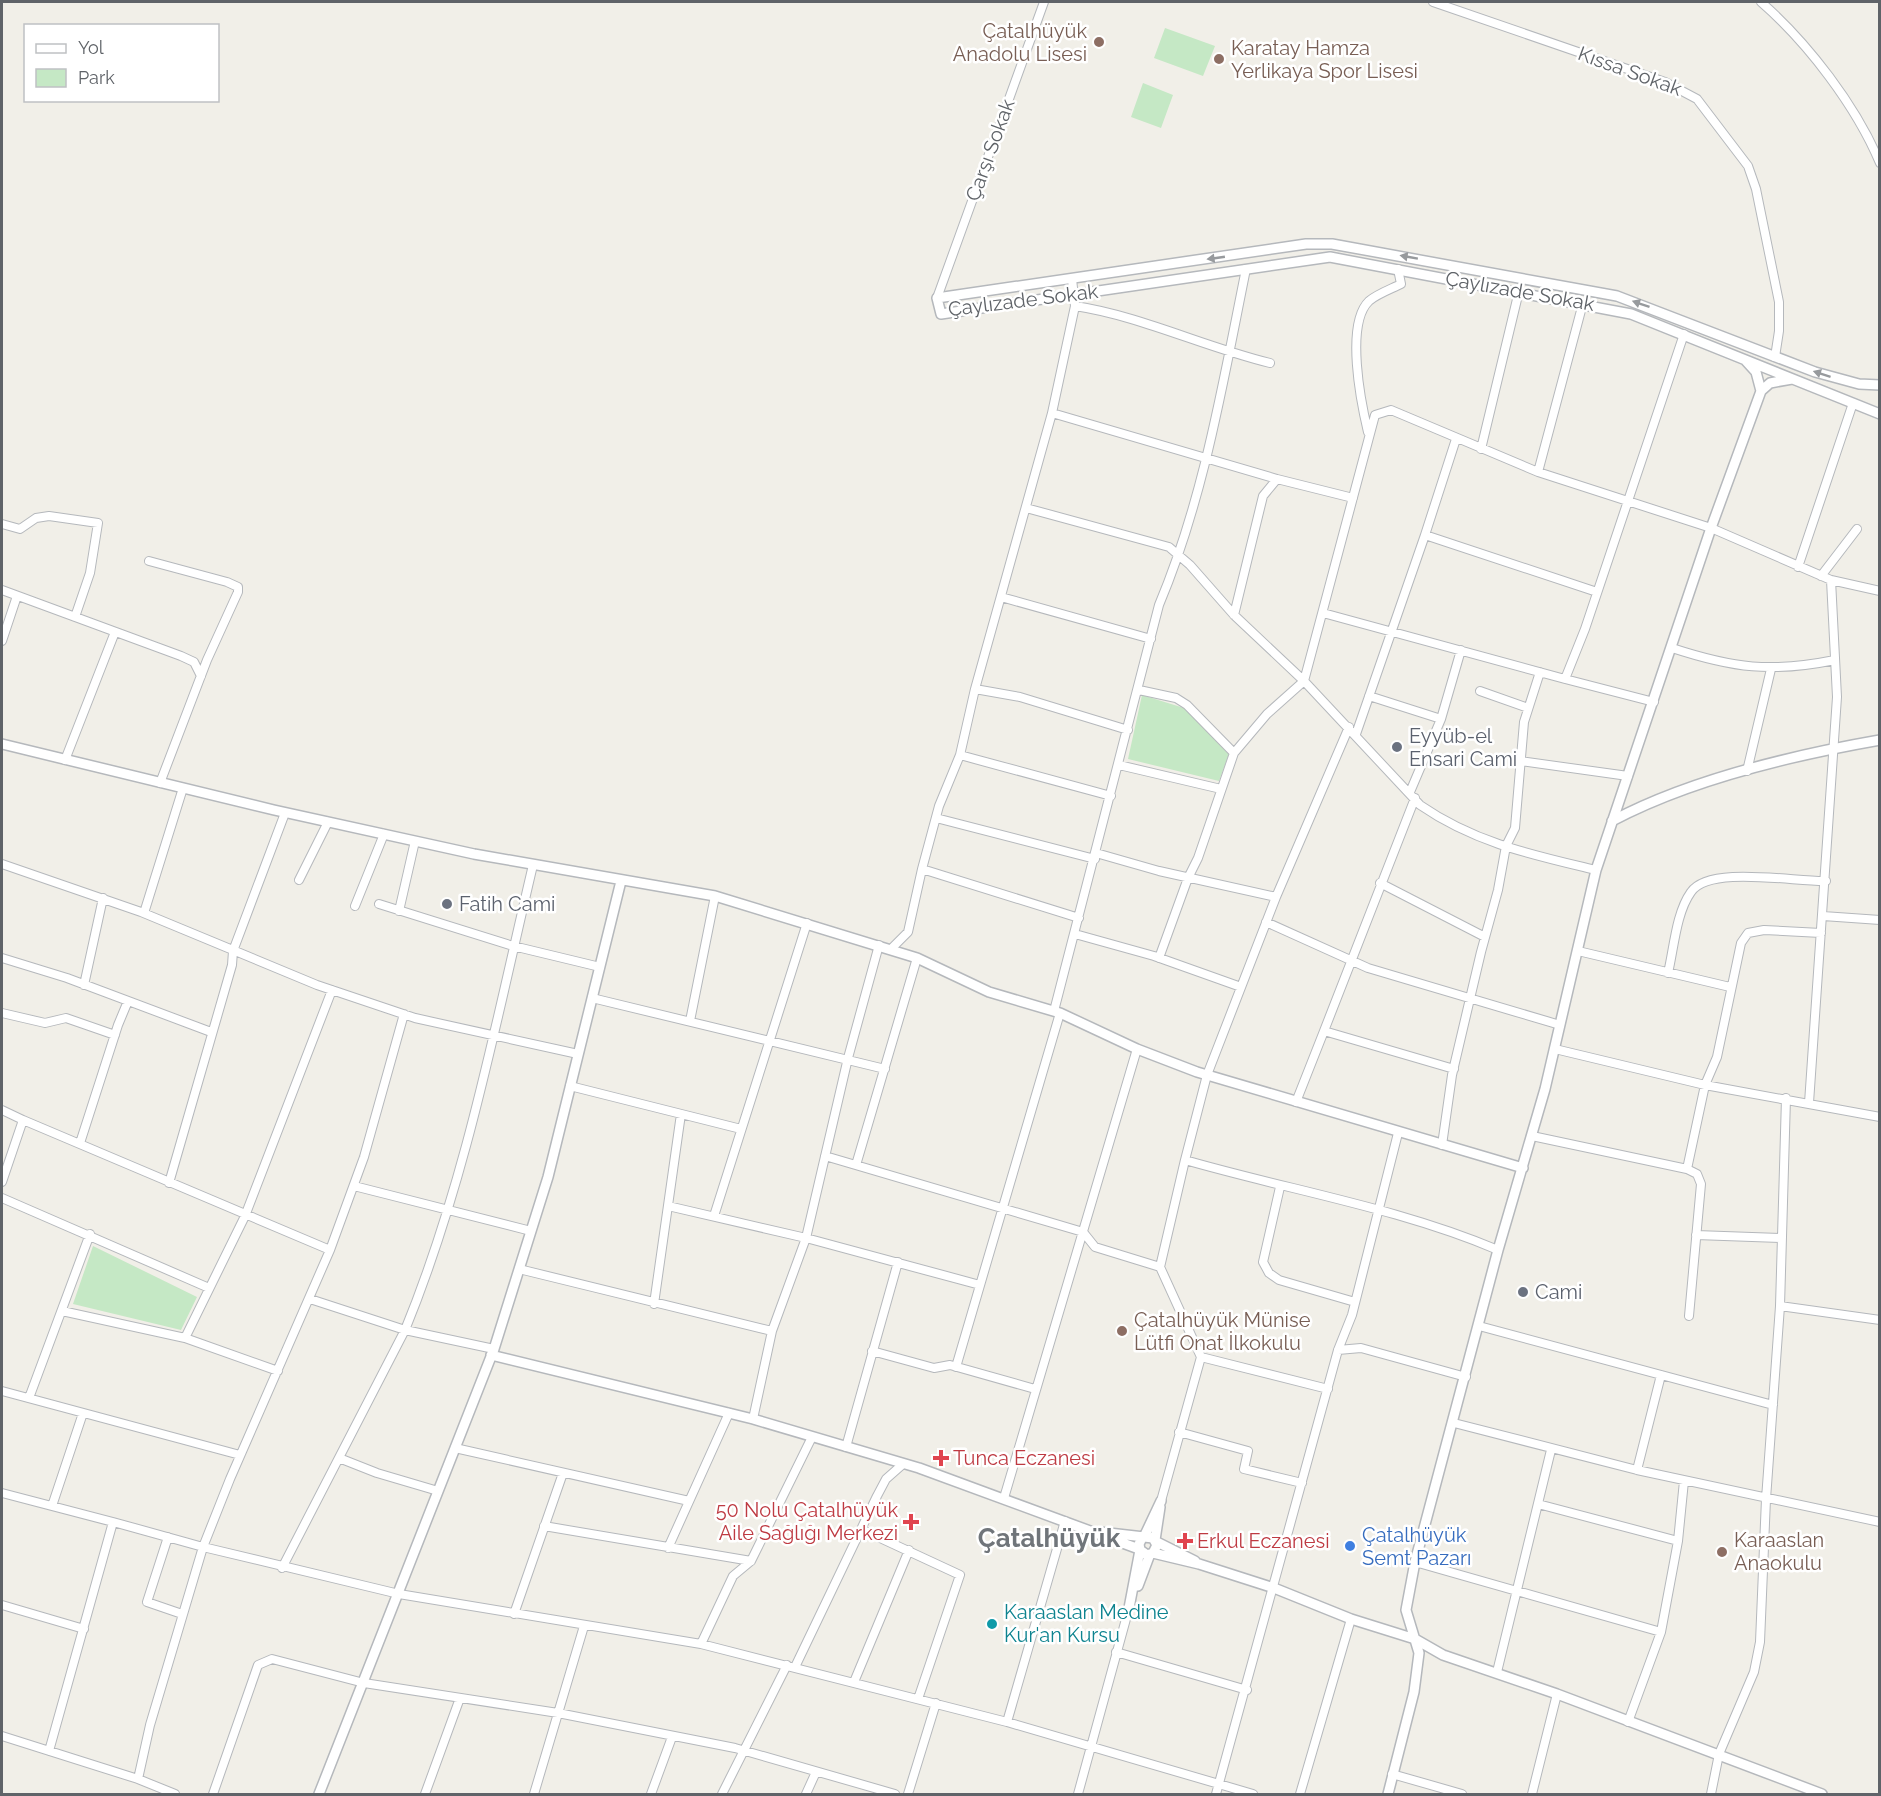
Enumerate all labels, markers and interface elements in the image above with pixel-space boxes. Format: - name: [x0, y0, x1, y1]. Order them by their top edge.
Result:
- place label: Çatalhüyük Anadolu Lisesi: [953, 19, 1087, 66]
- legend: [24, 24, 219, 102]
- marker: Çatalhüyük Anadolu Lisesi: [1092, 35, 1106, 49]
- place label: Karatay Hamza Yerlikaya Spor Lisesi: [1231, 36, 1418, 83]
- text: Yol: [78, 37, 104, 58]
- street label: Kıssa Sokak: [1575, 41, 1686, 101]
- marker: Karatay Hamza Yerlikaya Spor Lisesi: [1212, 52, 1226, 66]
- text: Park: [78, 67, 115, 88]
- street label: Çarşı Sokak: [960, 95, 1020, 204]
- one-way arrow: [1399, 252, 1418, 261]
- one-way arrow: [1206, 253, 1225, 262]
- street label: Çaylızade Sokak: [1444, 266, 1597, 316]
- street label: Çaylızade Sokak: [947, 279, 1100, 321]
- one-way arrow: [1632, 298, 1650, 308]
- one-way arrow: [1813, 369, 1831, 379]
- place label: Eyyüb-el Ensari Cami: [1409, 724, 1517, 771]
- marker: Eyyüb-el Ensari Cami: [1390, 740, 1404, 754]
- place label: Fatih Cami: [459, 892, 555, 916]
- marker: Fatih Cami: [440, 897, 454, 911]
- place label: Cami: [1535, 1280, 1582, 1304]
- marker: Cami: [1516, 1285, 1530, 1299]
- place label: Çatalhüyük Münise Lütfi Onat İlkokulu: [1134, 1308, 1311, 1355]
- marker: Çatalhüyük Münise Lütfi Onat İlkokulu: [1115, 1324, 1129, 1338]
- place label: Tunca Eczanesi: [953, 1446, 1095, 1470]
- marker: Tunca Eczanesi: [934, 1451, 948, 1465]
- place label: 50 Nolu Çatalhüyük Aile Sağlığı Merkezi: [716, 1498, 898, 1545]
- marker: 50 Nolu Çatalhüyük Aile Sağlığı Merkezi: [902, 1513, 920, 1531]
- district label: Çatalhüyük: [978, 1523, 1121, 1553]
- place label: Çatalhüyük Semt Pazarı: [1362, 1523, 1471, 1570]
- place label: Karaaslan Anaokulu: [1734, 1528, 1824, 1575]
- place label: Erkul Eczanesi: [1197, 1529, 1330, 1553]
- marker: Erkul Eczanesi: [1178, 1534, 1192, 1548]
- marker: Çatalhüyük Semt Pazarı: [1343, 1539, 1357, 1553]
- marker: Karaaslan Anaokulu: [1715, 1545, 1729, 1559]
- place label: Karaaslan Medine Kur'an Kursu: [1004, 1600, 1169, 1647]
- marker: Karaaslan Medine Kur'an Kursu: [985, 1617, 999, 1631]

